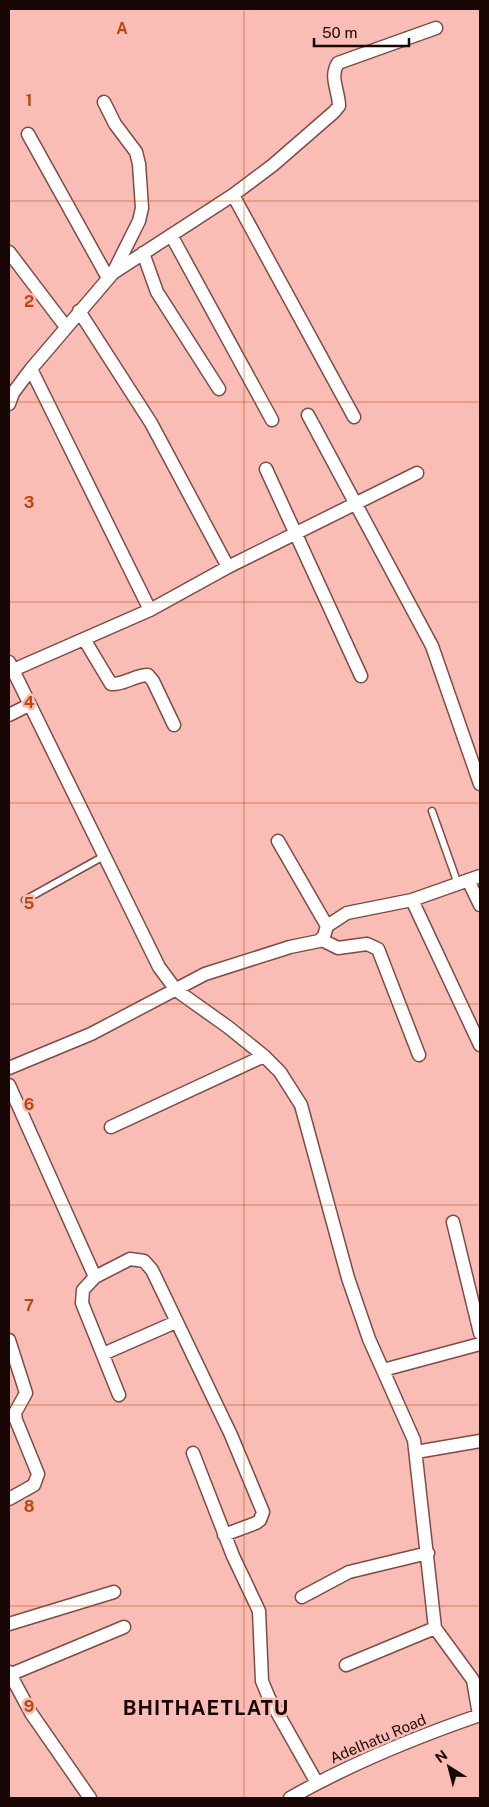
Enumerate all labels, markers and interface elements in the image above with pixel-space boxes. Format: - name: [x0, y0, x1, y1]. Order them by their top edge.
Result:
- scale bar: [314, 15, 409, 47]
- text: A: [116, 19, 128, 38]
- text: 50 m: [322, 24, 357, 41]
- text: 1: [26, 91, 32, 110]
- text: 2: [24, 292, 34, 311]
- text: 3: [24, 493, 34, 512]
- text: 4: [24, 693, 35, 712]
- text: 5: [24, 894, 35, 913]
- text: 6: [24, 1095, 34, 1114]
- text: 7: [24, 1296, 34, 1315]
- text: 8: [24, 1497, 35, 1516]
- district label: BHITHAETLATU: [123, 1696, 289, 1720]
- text: 9: [24, 1697, 34, 1716]
- street label: Adelhatu Road: [327, 1711, 428, 1766]
- north arrow: [424, 1742, 474, 1792]
- text: N: [432, 1747, 450, 1766]

